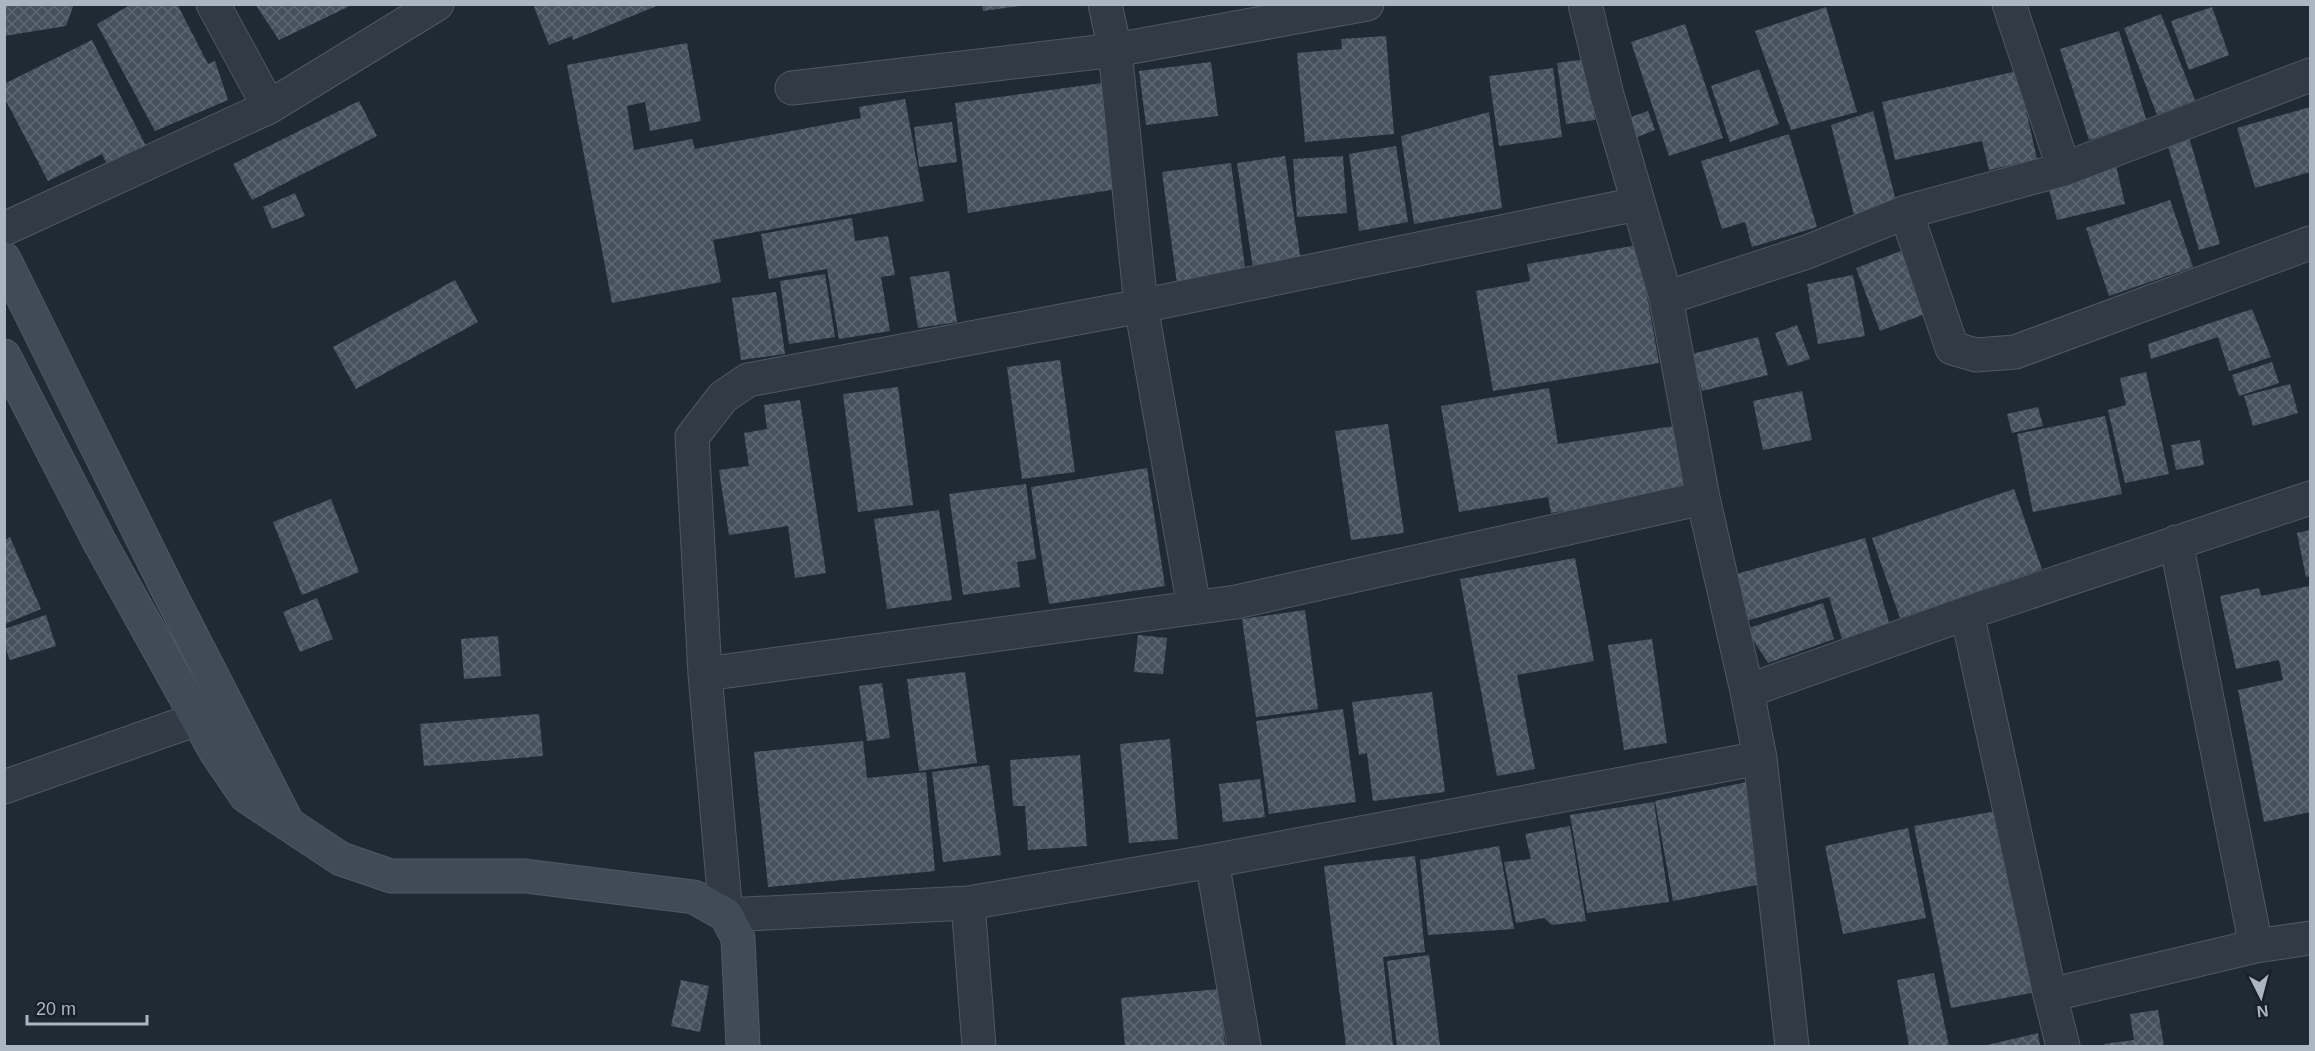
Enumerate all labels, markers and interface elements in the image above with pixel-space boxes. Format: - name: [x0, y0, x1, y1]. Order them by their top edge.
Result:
- north arrow: [2231, 967, 2291, 1027]
- scale bar: [27, 988, 147, 1026]
- text: 20 m: [36, 999, 76, 1019]
- text: N: [2256, 1002, 2269, 1020]

